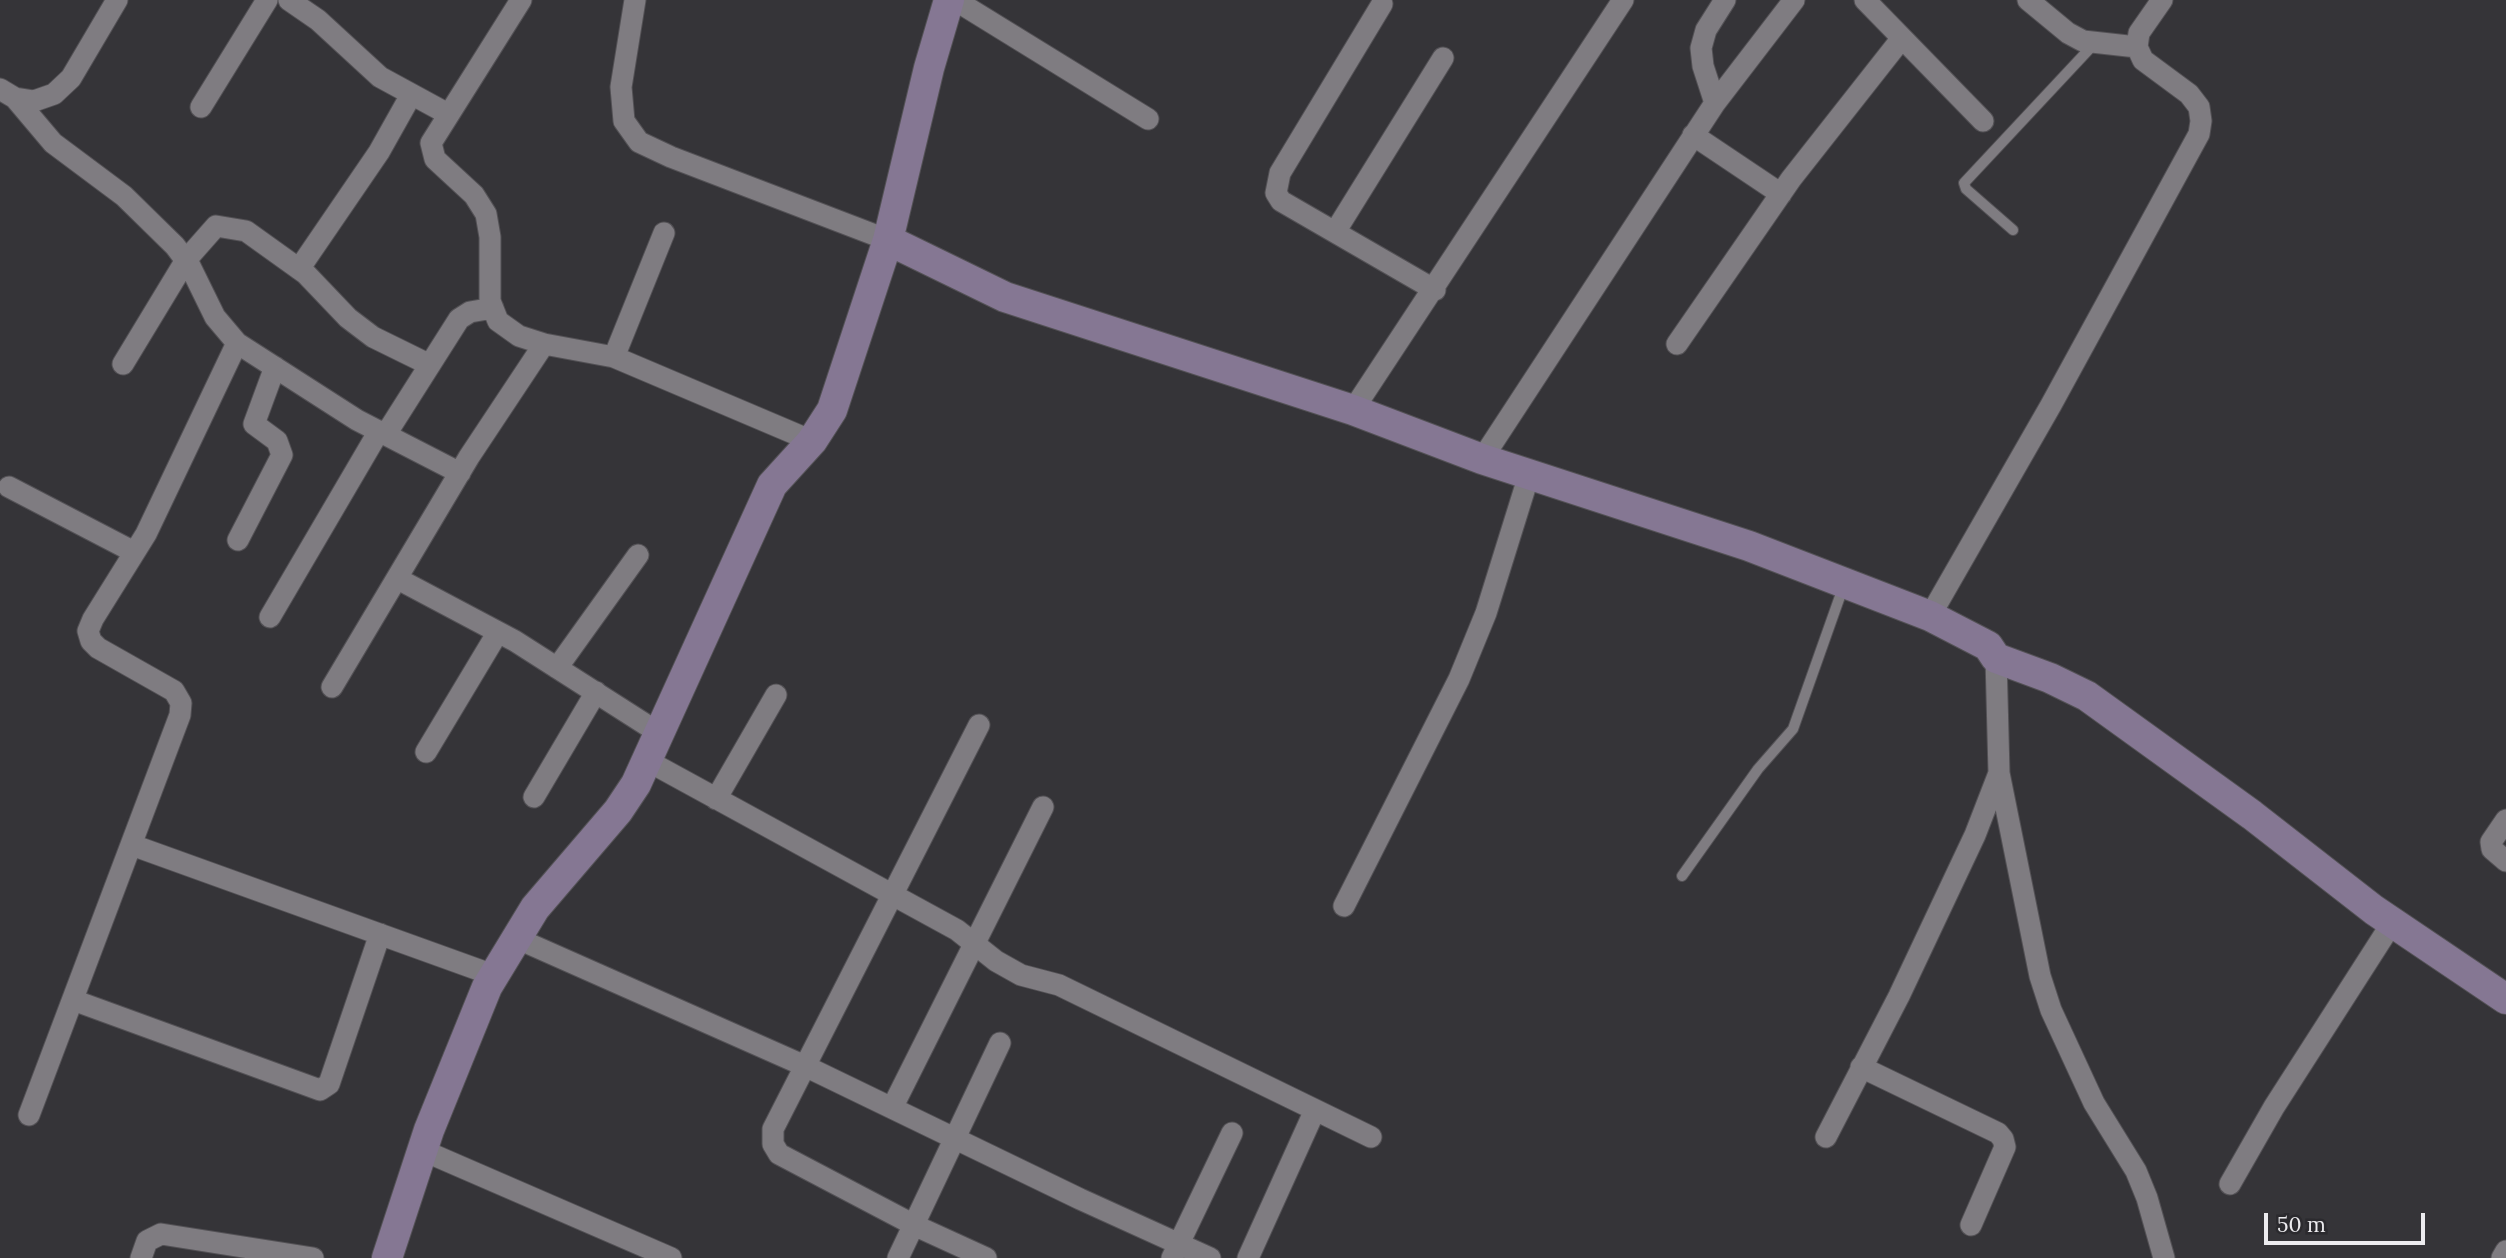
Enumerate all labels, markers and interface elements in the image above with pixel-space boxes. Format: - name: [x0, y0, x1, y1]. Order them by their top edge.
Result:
- scale bar: [2268, 1198, 2429, 1242]
- text: 50 m: [2277, 1211, 2326, 1238]

